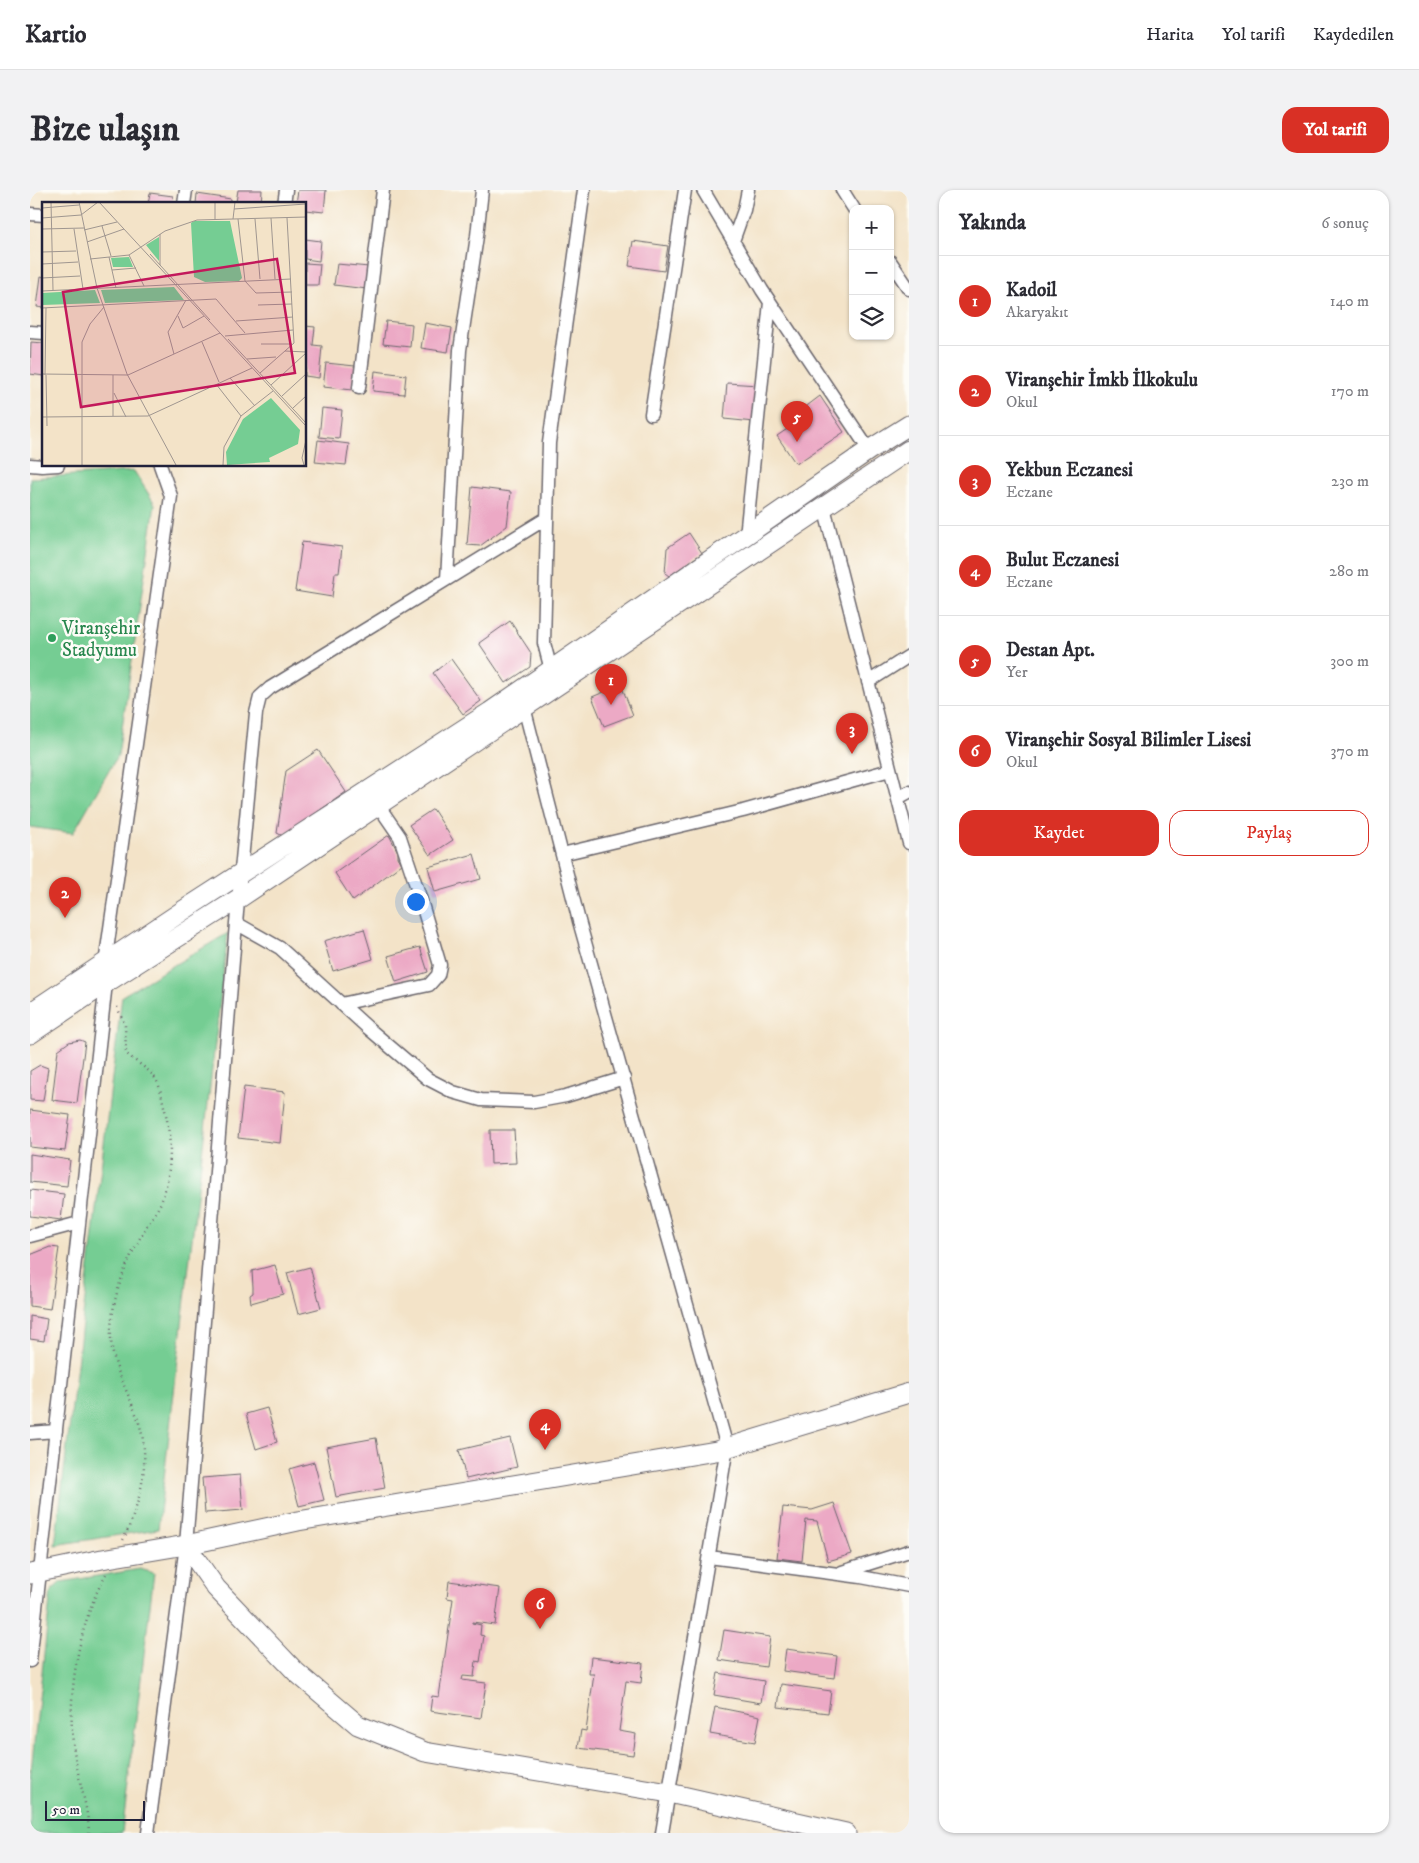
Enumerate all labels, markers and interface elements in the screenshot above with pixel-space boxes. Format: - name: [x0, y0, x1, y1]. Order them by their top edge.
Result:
- text: Kartio: [25, 20, 87, 50]
- text: Harita: [1146, 24, 1194, 46]
- text: Yol tarifi: [1222, 24, 1285, 46]
- text: Kaydedilen: [1313, 24, 1394, 46]
- button: Yol tarifi: [1282, 107, 1389, 153]
- text: Bize ulaşın: [30, 108, 180, 152]
- inset map: [42, 202, 306, 466]
- map controls: [849, 205, 894, 340]
- button: +: [849, 205, 894, 250]
- text: Yakında: [959, 210, 1026, 236]
- text: 6 sonuç: [1321, 213, 1369, 233]
- button: −: [849, 250, 894, 295]
- text: Kadoil: [1006, 279, 1057, 302]
- text: 1: [972, 291, 978, 311]
- text: 140 m: [1330, 291, 1369, 311]
- button: layers: [849, 295, 894, 340]
- text: Akaryakıt: [1006, 302, 1068, 322]
- text: Viranşehir İmkb İlkokulu: [1006, 369, 1198, 392]
- text: 2: [971, 381, 979, 401]
- text: 170 m: [1331, 381, 1369, 401]
- text: Okul: [1006, 392, 1038, 412]
- pin: 5: [781, 401, 813, 442]
- text: Yekbun Eczanesi: [1006, 459, 1133, 482]
- text: 3: [972, 471, 978, 491]
- text: 230 m: [1331, 471, 1369, 491]
- text: Eczane: [1006, 482, 1053, 502]
- text: Bulut Eczanesi: [1006, 549, 1119, 572]
- text: 4: [970, 561, 980, 581]
- text: 280 m: [1329, 561, 1369, 581]
- text: Eczane: [1006, 572, 1053, 592]
- place label: Viranşehir Stadyumu: [61, 617, 140, 662]
- marker: Viranşehir Stadyumu: [46, 632, 58, 644]
- text: Destan Apt.: [1006, 639, 1095, 662]
- text: 5: [971, 651, 979, 671]
- text: 300 m: [1330, 651, 1369, 671]
- text: Yer: [1006, 662, 1028, 682]
- pin: 1: [595, 664, 627, 705]
- pin: 3: [836, 713, 868, 754]
- text: Viranşehir Sosyal Bilimler Lisesi: [1006, 729, 1251, 752]
- text: 6: [971, 741, 979, 761]
- text: 370 m: [1331, 741, 1369, 761]
- text: Okul: [1006, 752, 1038, 772]
- button: Kaydet: [959, 810, 1159, 856]
- button: Paylaş: [1169, 810, 1369, 856]
- pin: 2: [49, 877, 81, 918]
- your location: [403, 889, 429, 915]
- pin: 4: [529, 1409, 561, 1450]
- pin: 6: [524, 1588, 556, 1629]
- scale bar: [45, 1798, 145, 1821]
- text: 50 m: [52, 1801, 80, 1819]

